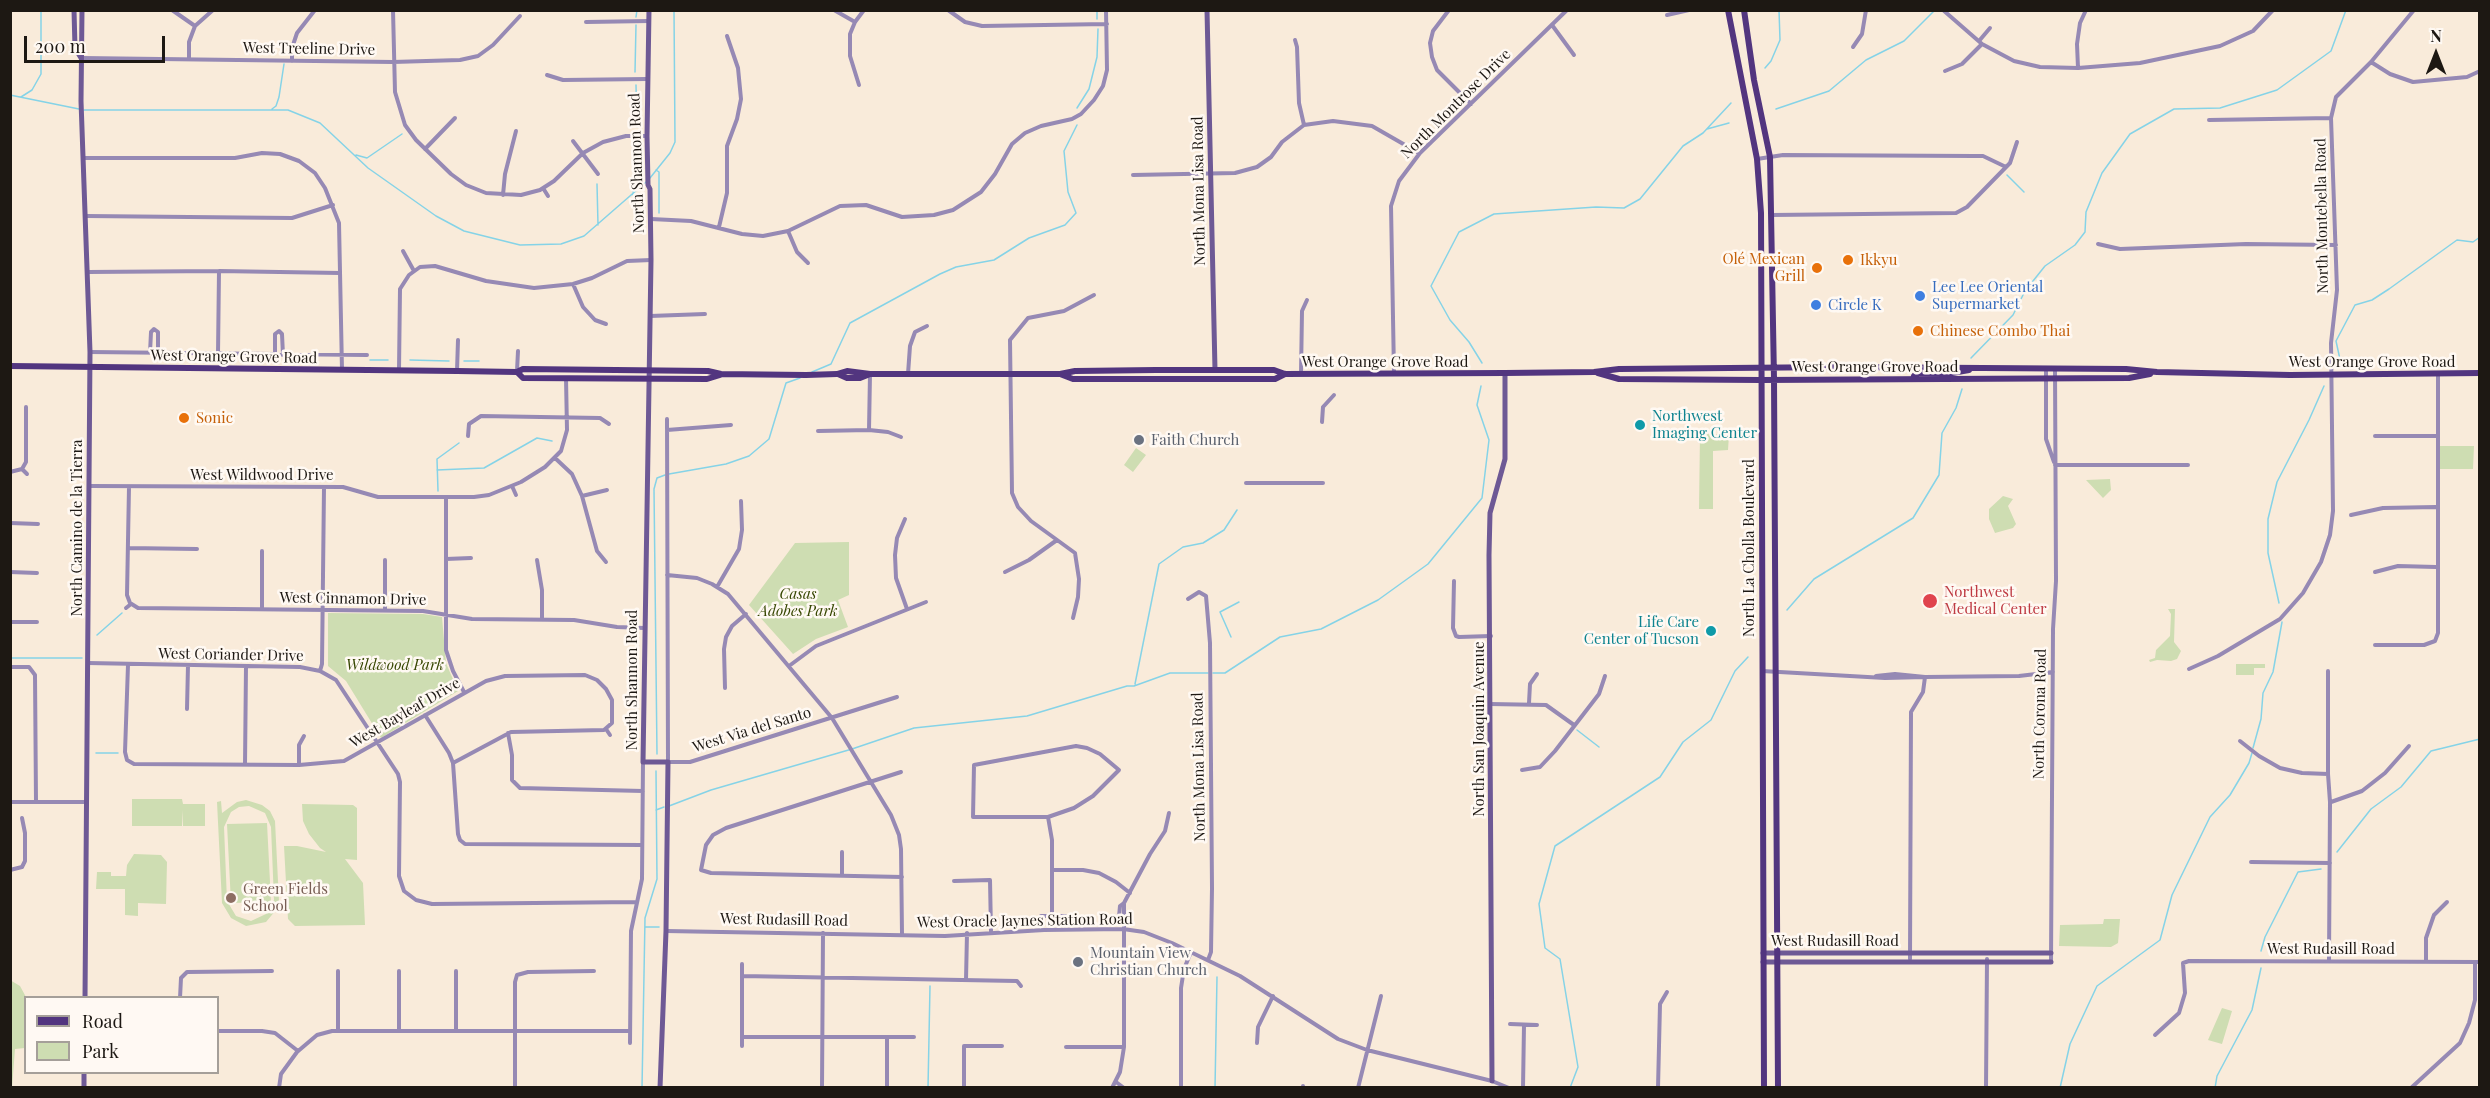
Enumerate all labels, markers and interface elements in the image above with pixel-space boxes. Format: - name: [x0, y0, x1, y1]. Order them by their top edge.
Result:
- scale bar: [27, 24, 168, 62]
- north arrow: [2406, 24, 2466, 84]
- text: N: [2430, 25, 2442, 46]
- text: 200 m: [35, 34, 86, 58]
- street label: West Treeline Drive: [243, 39, 375, 59]
- street label: North Montrose Drive: [1397, 45, 1515, 163]
- street label: North Shannon Road: [626, 93, 648, 233]
- street label: North Mona Lisa Road: [1189, 116, 1209, 266]
- street label: North Montebella Road: [2312, 138, 2332, 294]
- place label: Olé Mexican Grill: [1723, 250, 1805, 285]
- place label: Ikkyu: [1860, 251, 1897, 269]
- marker: Ikkyu: [1841, 253, 1855, 267]
- marker: Olé Mexican Grill: [1810, 261, 1824, 275]
- place label: Lee Lee Oriental Supermarket: [1932, 278, 2043, 313]
- marker: Lee Lee Oriental Supermarket: [1913, 289, 1927, 303]
- place label: Circle K: [1828, 296, 1882, 314]
- marker: Circle K: [1809, 298, 1823, 312]
- place label: Chinese Combo Thai: [1930, 322, 2070, 340]
- marker: Chinese Combo Thai: [1911, 324, 1925, 338]
- street label: West Orange Grove Road: [150, 347, 318, 367]
- street label: West Orange Grove Road: [1302, 353, 1468, 371]
- street label: West Orange Grove Road: [2289, 353, 2455, 371]
- street label: West Orange Grove Road: [1792, 358, 1958, 376]
- place label: Northwest Imaging Center: [1652, 407, 1757, 442]
- place label: Sonic: [196, 409, 233, 427]
- marker: Sonic: [177, 411, 191, 425]
- marker: Northwest Imaging Center: [1633, 418, 1647, 432]
- place label: Faith Church: [1151, 431, 1239, 449]
- marker: Faith Church: [1132, 433, 1146, 447]
- street label: North Camino de la Tierra: [68, 439, 86, 617]
- street label: North La Cholla Boulevard: [1740, 459, 1758, 637]
- street label: West Wildwood Drive: [190, 466, 334, 484]
- place label: Northwest Medical Center: [1944, 583, 2047, 618]
- park label: Casas Adobes Park: [758, 585, 838, 620]
- street label: West Cinnamon Drive: [279, 589, 427, 609]
- marker: Northwest Medical Center: [1921, 592, 1939, 610]
- street label: North Shannon Road: [623, 610, 641, 750]
- place label: Life Care Center of Tucson: [1584, 613, 1699, 648]
- marker: Life Care Center of Tucson: [1704, 624, 1718, 638]
- street label: North San Joaquin Avenue: [1470, 641, 1488, 817]
- street label: West Coriander Drive: [158, 645, 304, 665]
- street label: North Corona Road: [2030, 649, 2050, 779]
- park label: Wildwood Park: [346, 656, 444, 674]
- street label: West Bayleaf Drive: [347, 674, 463, 752]
- street label: North Mona Lisa Road: [1189, 692, 1209, 842]
- street label: West Via del Santo: [691, 703, 813, 757]
- place label: Green Fields School: [243, 880, 328, 915]
- marker: Green Fields School: [224, 891, 238, 905]
- street label: West Rudasill Road: [720, 910, 848, 930]
- street label: West Oracle Jaynes Station Road: [917, 910, 1133, 932]
- street label: West Rudasill Road: [1771, 932, 1899, 950]
- street label: West Rudasill Road: [2267, 940, 2395, 958]
- place label: Mountain View Christian Church: [1090, 944, 1207, 979]
- marker: Mountain View Christian Church: [1071, 955, 1085, 969]
- legend: [24, 996, 219, 1074]
- text: Road: [82, 1009, 123, 1033]
- text: Park: [82, 1039, 119, 1063]

